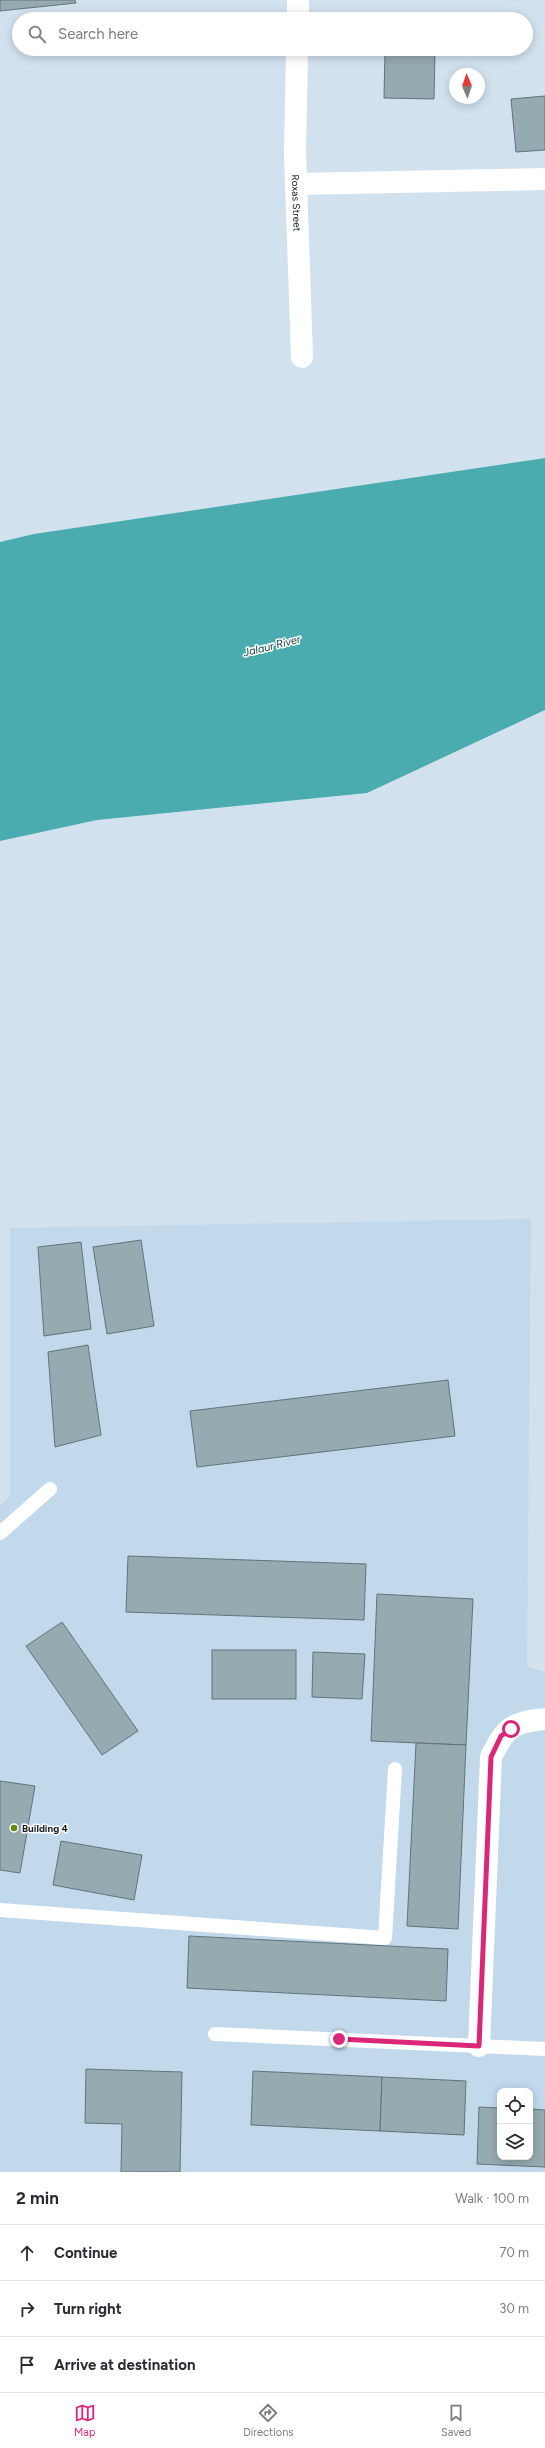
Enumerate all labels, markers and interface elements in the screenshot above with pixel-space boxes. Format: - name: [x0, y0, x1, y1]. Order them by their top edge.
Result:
- search box: [12, 12, 533, 56]
- icon: search: [26, 23, 48, 45]
- text: Search here: [58, 25, 138, 43]
- north arrow: [449, 68, 485, 104]
- street label: Roxas Street: [289, 174, 304, 232]
- water label: Jalaur River: [241, 632, 303, 660]
- route start: [502, 1720, 520, 1738]
- place label: Building 4: [22, 1822, 69, 1835]
- marker: Building 4: [9, 1823, 19, 1833]
- route end: [330, 2030, 348, 2048]
- map controls: [497, 2088, 533, 2160]
- button: locate: [497, 2088, 533, 2124]
- button: layers: [497, 2124, 533, 2160]
- text: 2 min: [16, 2188, 59, 2208]
- text: Walk · 100 m: [455, 2191, 529, 2206]
- icon: ahead: [16, 2242, 38, 2264]
- text: Continue: [54, 2244, 117, 2262]
- text: 70 m: [499, 2245, 529, 2260]
- icon: right: [16, 2298, 38, 2320]
- text: Turn right: [54, 2300, 122, 2318]
- text: 30 m: [499, 2301, 529, 2316]
- icon: arrive: [16, 2354, 38, 2376]
- text: Arrive at destination: [54, 2356, 195, 2374]
- tab: Map: [74, 2402, 96, 2439]
- tab: Directions: [243, 2402, 293, 2439]
- tab: Saved: [441, 2402, 471, 2439]

